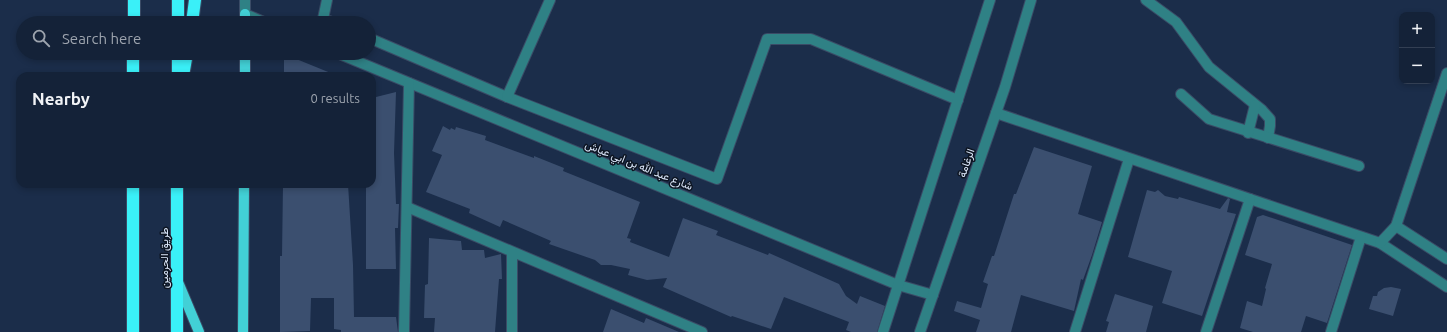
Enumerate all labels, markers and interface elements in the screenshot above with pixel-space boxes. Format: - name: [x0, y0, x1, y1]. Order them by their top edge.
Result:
- map controls: [1399, 12, 1435, 84]
- button: +: [1399, 12, 1435, 48]
- search box: [16, 16, 376, 60]
- icon: search: [30, 27, 52, 49]
- text: Search here: [62, 30, 141, 47]
- button: −: [1399, 48, 1435, 84]
- text: Nearby: [32, 89, 90, 108]
- text: 0 results: [310, 91, 360, 105]
- street label: شارع عبد الله بن ابي عياش: [582, 138, 695, 196]
- street label: الرغامة: [956, 147, 977, 179]
- street label: طريق الحرمين: [158, 228, 171, 288]

